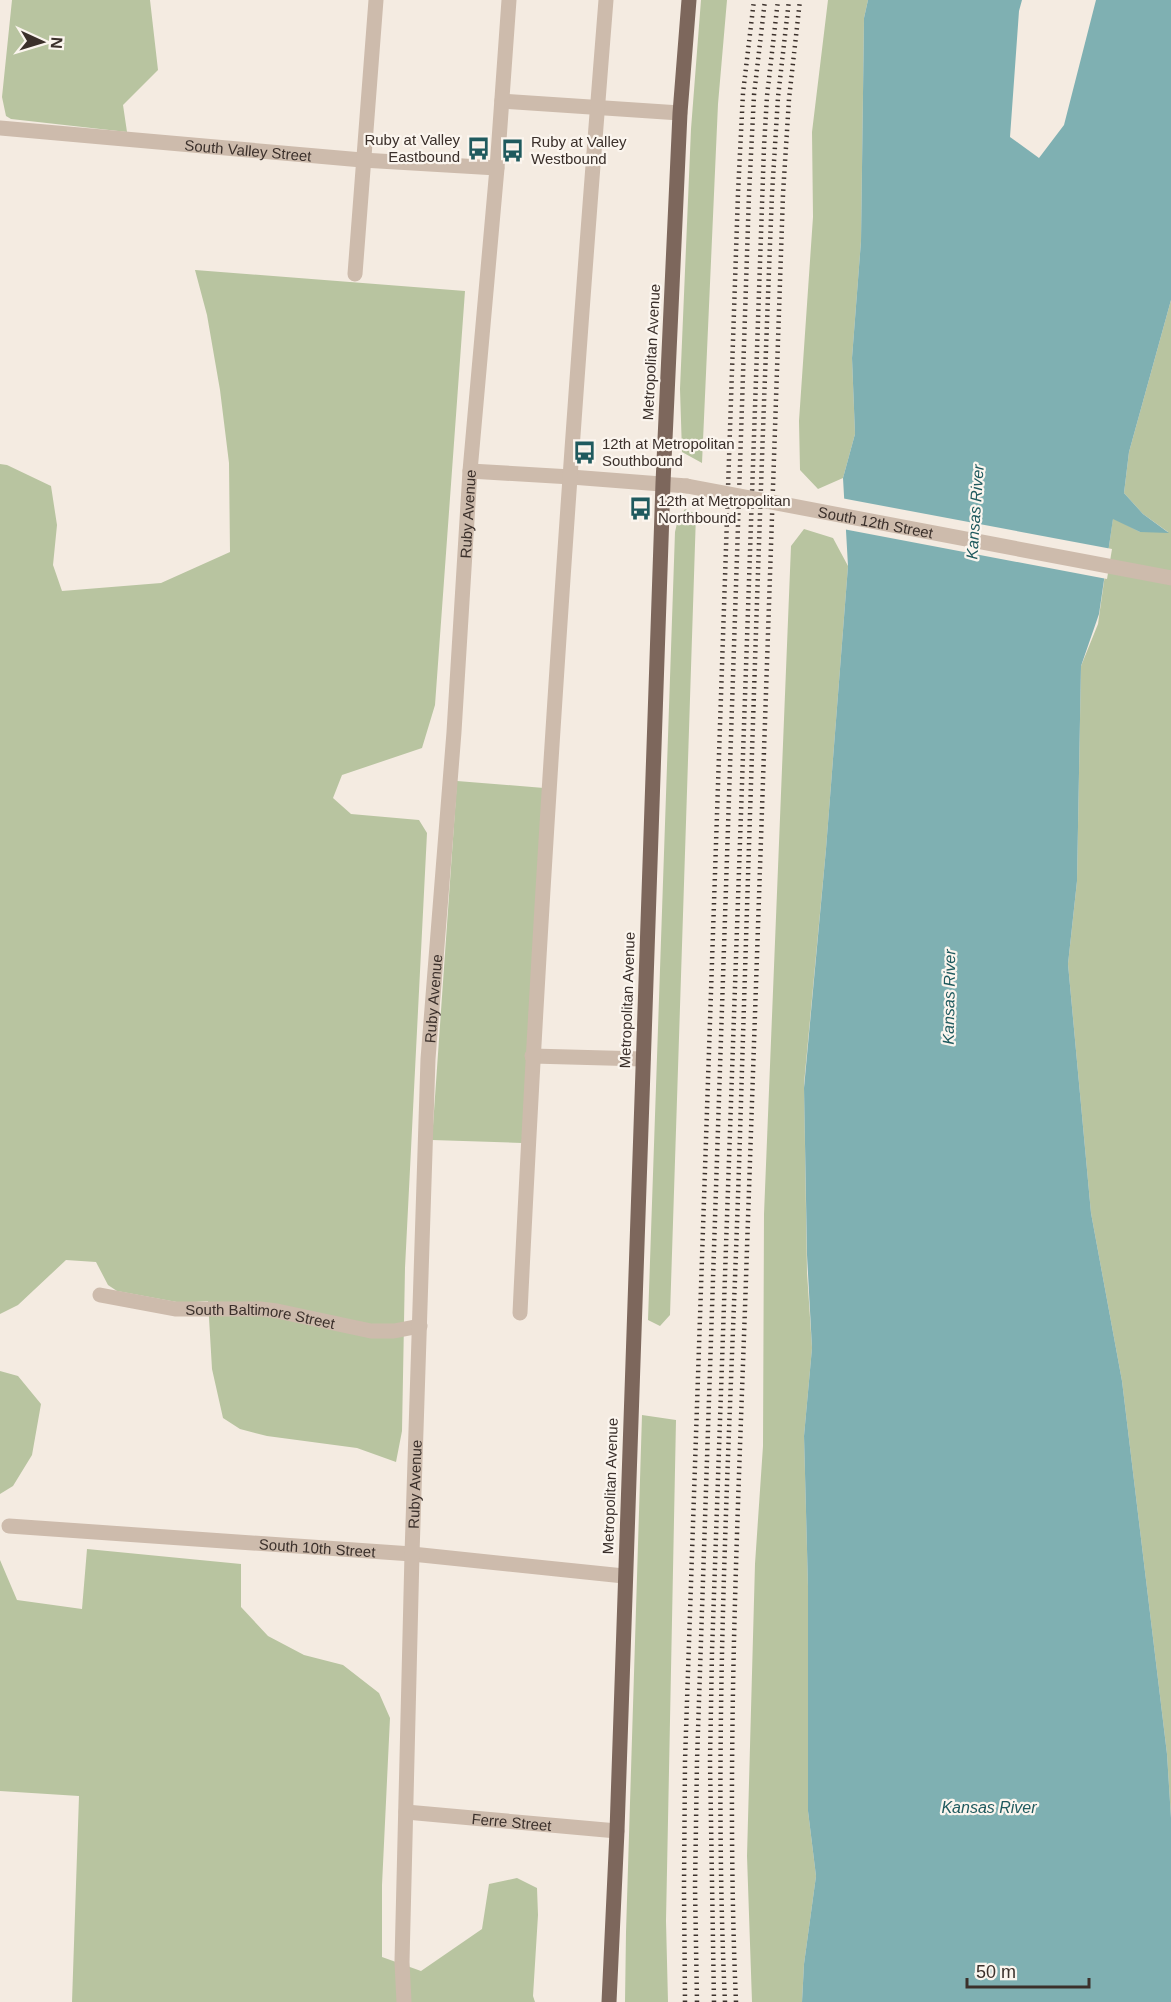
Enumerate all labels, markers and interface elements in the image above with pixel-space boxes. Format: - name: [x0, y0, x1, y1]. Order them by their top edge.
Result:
- north arrow: [12, 12, 72, 72]
- text: N: [48, 37, 65, 49]
- place label: Ruby at Valley Eastbound: [364, 131, 460, 165]
- place label: Ruby at Valley Westbound: [531, 133, 627, 167]
- bus stop icon: Ruby at Valley Eastbound: [465, 135, 491, 161]
- street label: South Valley Street: [184, 136, 313, 164]
- bus stop icon: Ruby at Valley Westbound: [500, 137, 526, 163]
- street label: Metropolitan Avenue: [639, 283, 663, 421]
- place label: 12th at Metropolitan Southbound: [602, 435, 735, 469]
- bus stop icon: 12th at Metropolitan Southbound: [571, 439, 597, 465]
- water label: Kansas River: [963, 463, 987, 560]
- street label: Ruby Avenue: [456, 469, 479, 559]
- place label: 12th at Metropolitan Northbound: [658, 492, 791, 526]
- bus stop icon: 12th at Metropolitan Northbound: [627, 496, 653, 522]
- street label: South 12th Street: [817, 503, 935, 541]
- street label: Metropolitan Avenue: [616, 931, 638, 1069]
- water label: Kansas River: [940, 949, 958, 1045]
- street label: Ruby Avenue: [421, 954, 445, 1044]
- street label: South Baltimore Street: [185, 1300, 337, 1332]
- street label: Metropolitan Avenue: [599, 1417, 621, 1555]
- street label: Ruby Avenue: [404, 1439, 424, 1529]
- street label: South 10th Street: [258, 1535, 377, 1560]
- water label: Kansas River: [941, 1799, 1037, 1816]
- street label: Ferre Street: [471, 1809, 553, 1834]
- scale bar: [967, 1951, 1088, 1989]
- text: 50 m: [976, 1962, 1016, 1982]

